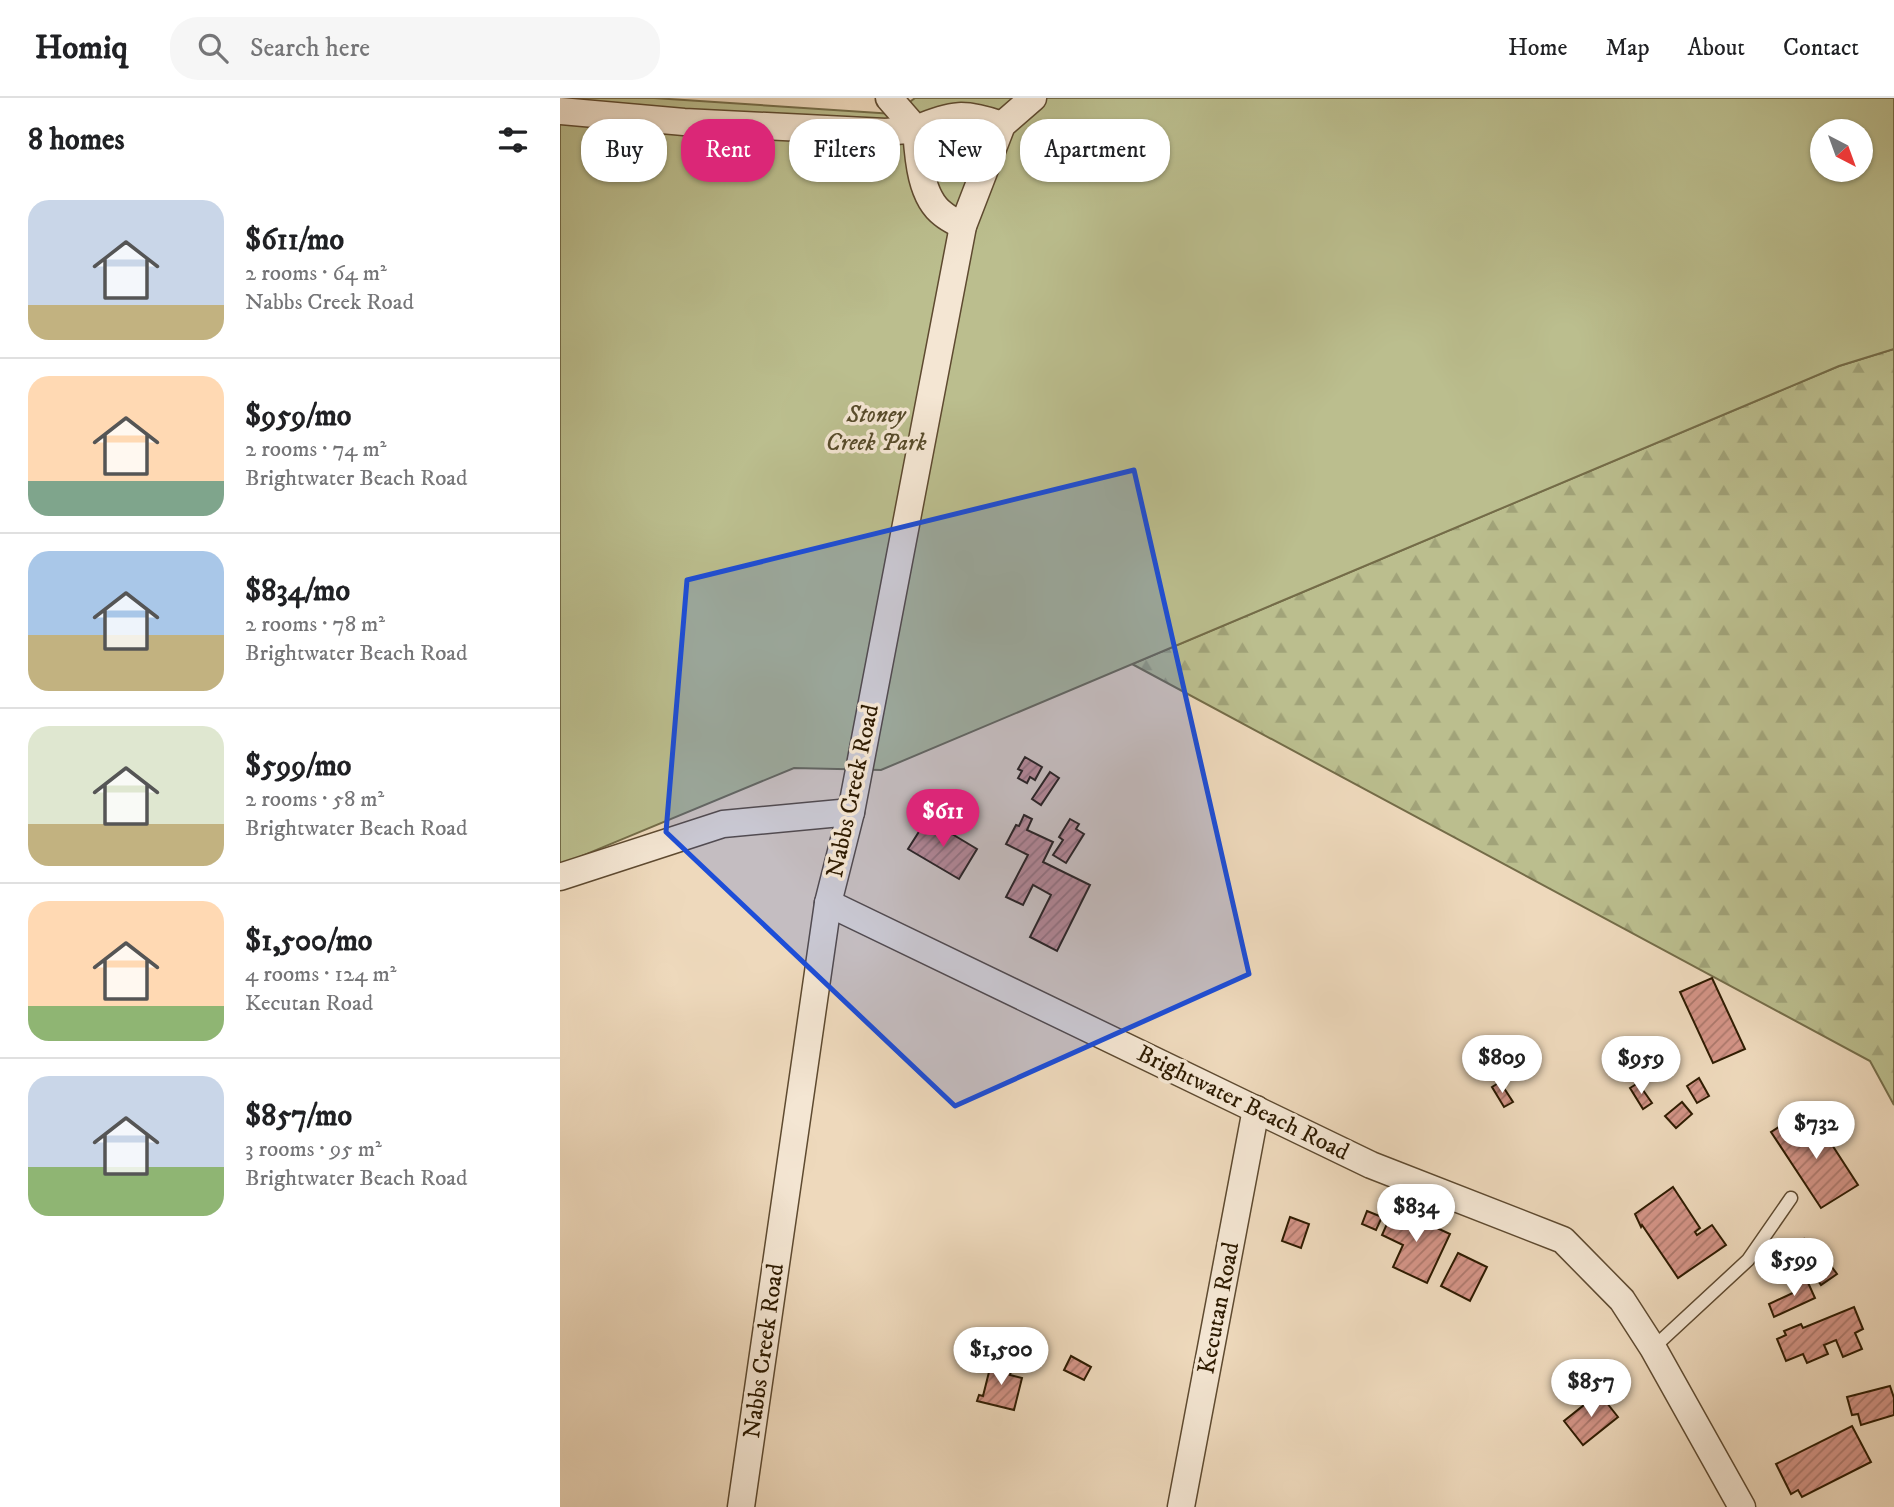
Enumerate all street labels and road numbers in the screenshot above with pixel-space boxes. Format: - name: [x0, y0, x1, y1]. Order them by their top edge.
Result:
- street label: Nabbs Creek Road: [820, 702, 886, 880]
- street label: Brightwater Beach Road: [1132, 1039, 1354, 1167]
- street label: Kecutan Road: [1192, 1239, 1246, 1377]
- street label: Nabbs Creek Road: [737, 1262, 791, 1440]

